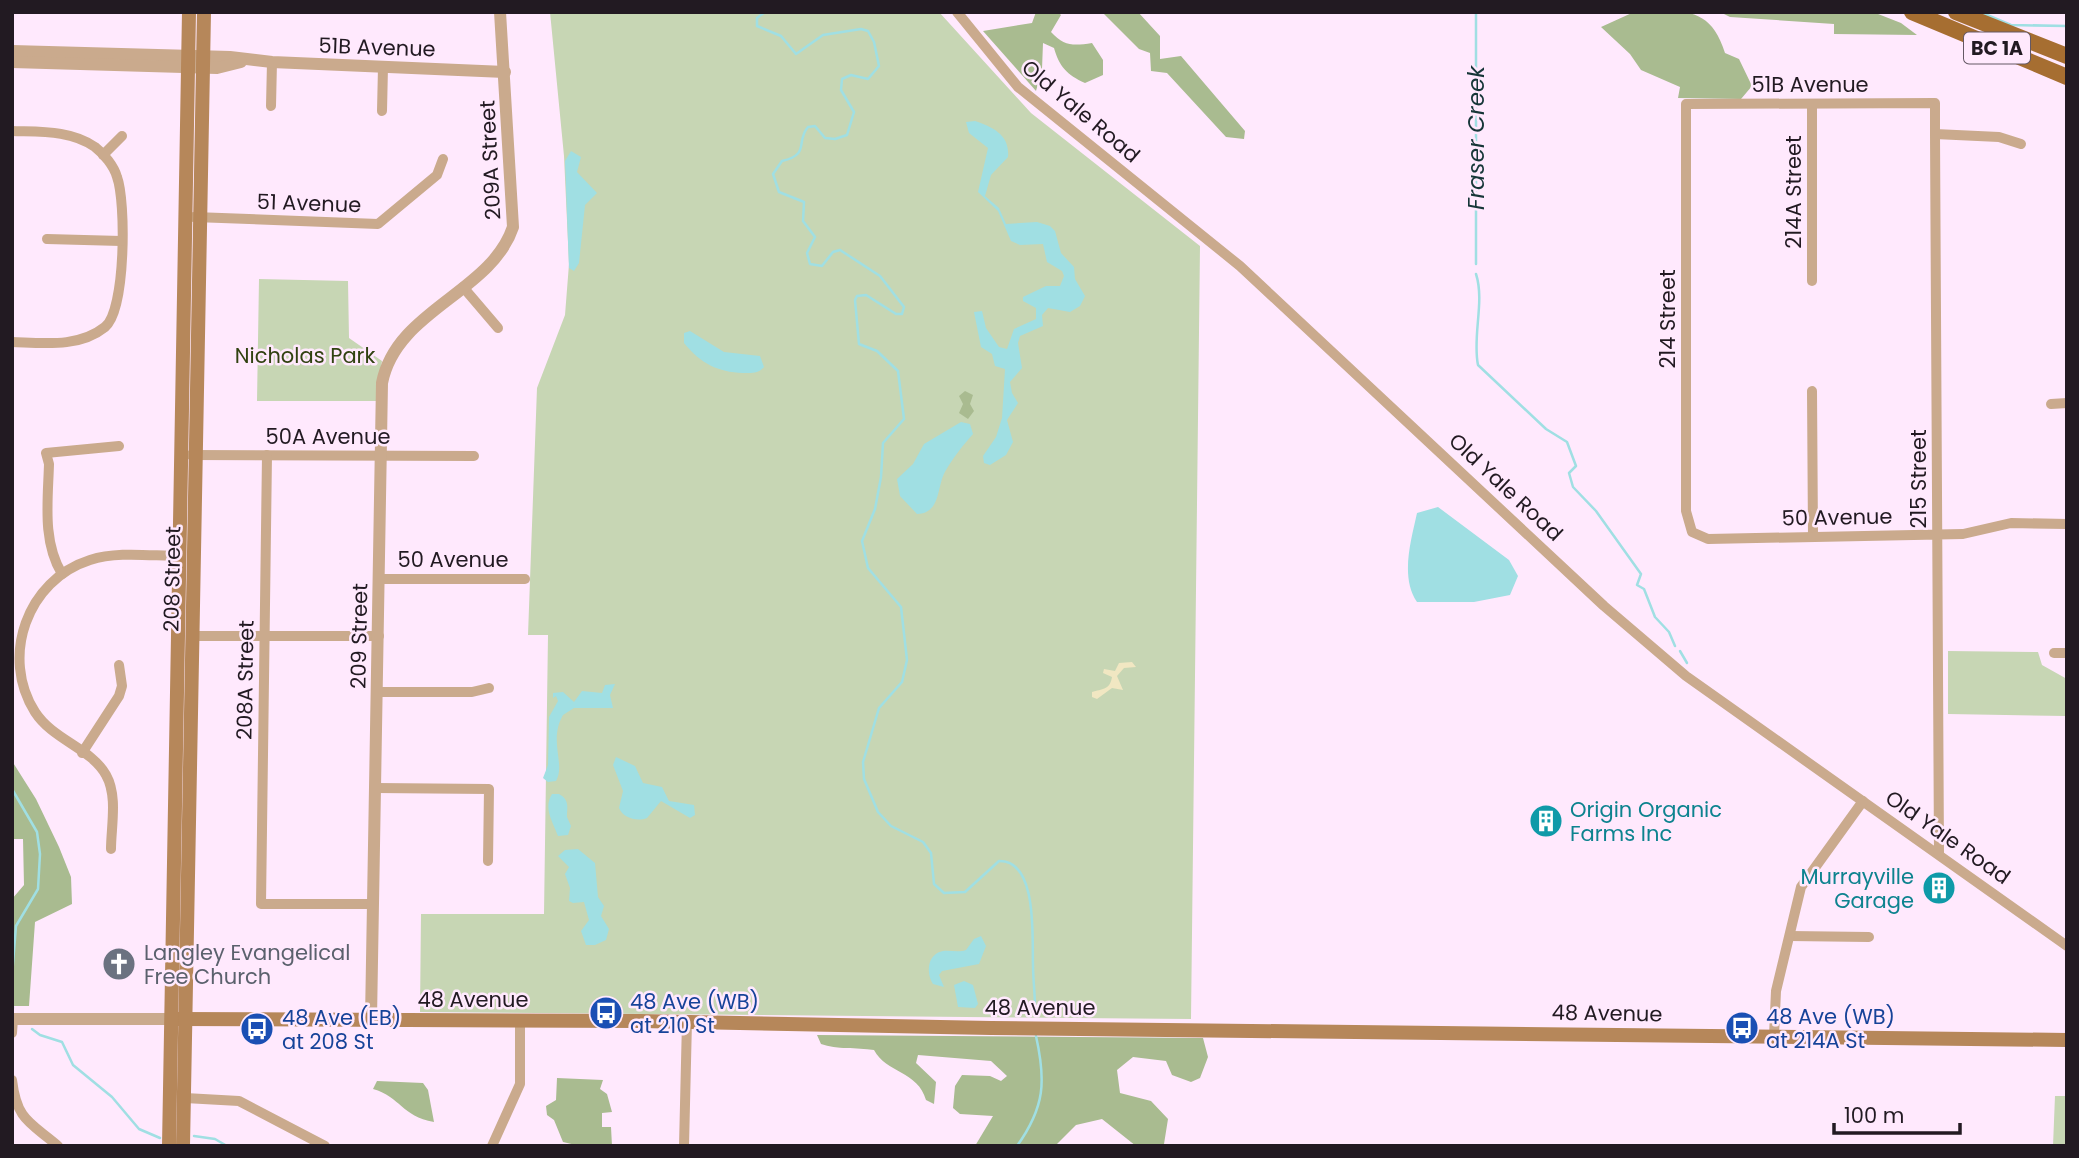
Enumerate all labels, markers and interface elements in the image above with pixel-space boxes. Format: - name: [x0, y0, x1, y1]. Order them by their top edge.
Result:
- street label: 51B Avenue: [318, 30, 436, 64]
- road number: BC 1A: [1964, 32, 2030, 64]
- street label: Old Yale Road: [1016, 53, 1146, 169]
- water label: Fraser Creek: [1460, 65, 1492, 210]
- street label: 51B Avenue: [1751, 70, 1869, 99]
- street label: 209A Street: [472, 99, 508, 221]
- street label: 214A Street: [1779, 135, 1808, 249]
- street label: 51 Avenue: [256, 187, 362, 219]
- street label: 214 Street: [1653, 269, 1682, 369]
- park label: Nicholas Park: [235, 341, 375, 370]
- street label: 50A Avenue: [266, 422, 391, 451]
- street label: Old Yale Road: [1443, 426, 1569, 548]
- street label: 215 Street: [1904, 429, 1933, 529]
- street label: 50 Avenue: [1781, 502, 1893, 532]
- street label: 208 Street: [157, 526, 187, 632]
- street label: 50 Avenue: [398, 545, 508, 574]
- street label: 209 Street: [344, 583, 374, 689]
- street label: 208A Street: [229, 620, 261, 740]
- street label: Old Yale Road: [1880, 783, 2016, 891]
- place label: Origin Organic Farms Inc: [1570, 795, 1722, 848]
- building icon: Origin Organic Farms Inc: [1527, 802, 1565, 840]
- place label: Murrayville Garage: [1800, 862, 1914, 915]
- building icon: Murrayville Garage: [1920, 869, 1958, 907]
- place label: Langley Evangelical Free Church: [144, 938, 350, 991]
- church icon: Langley Evangelical Free Church: [100, 945, 138, 983]
- street label: 48 Avenue: [418, 985, 528, 1014]
- place label: 48 Ave (WB) at 210 St: [630, 987, 759, 1040]
- street label: 48 Avenue: [985, 993, 1095, 1022]
- bus stop icon: 48 Ave (WB) at 210 St: [587, 994, 625, 1032]
- street label: 48 Avenue: [1551, 998, 1663, 1028]
- place label: 48 Ave (WB) at 214A St: [1766, 1002, 1895, 1055]
- place label: 48 Ave (EB) at 208 St: [282, 1003, 401, 1056]
- bus stop icon: 48 Ave (WB) at 214A St: [1723, 1009, 1761, 1047]
- bus stop icon: 48 Ave (EB) at 208 St: [238, 1010, 276, 1048]
- scale bar: [1834, 1092, 1960, 1136]
- text: 100 m: [1844, 1101, 1904, 1130]

